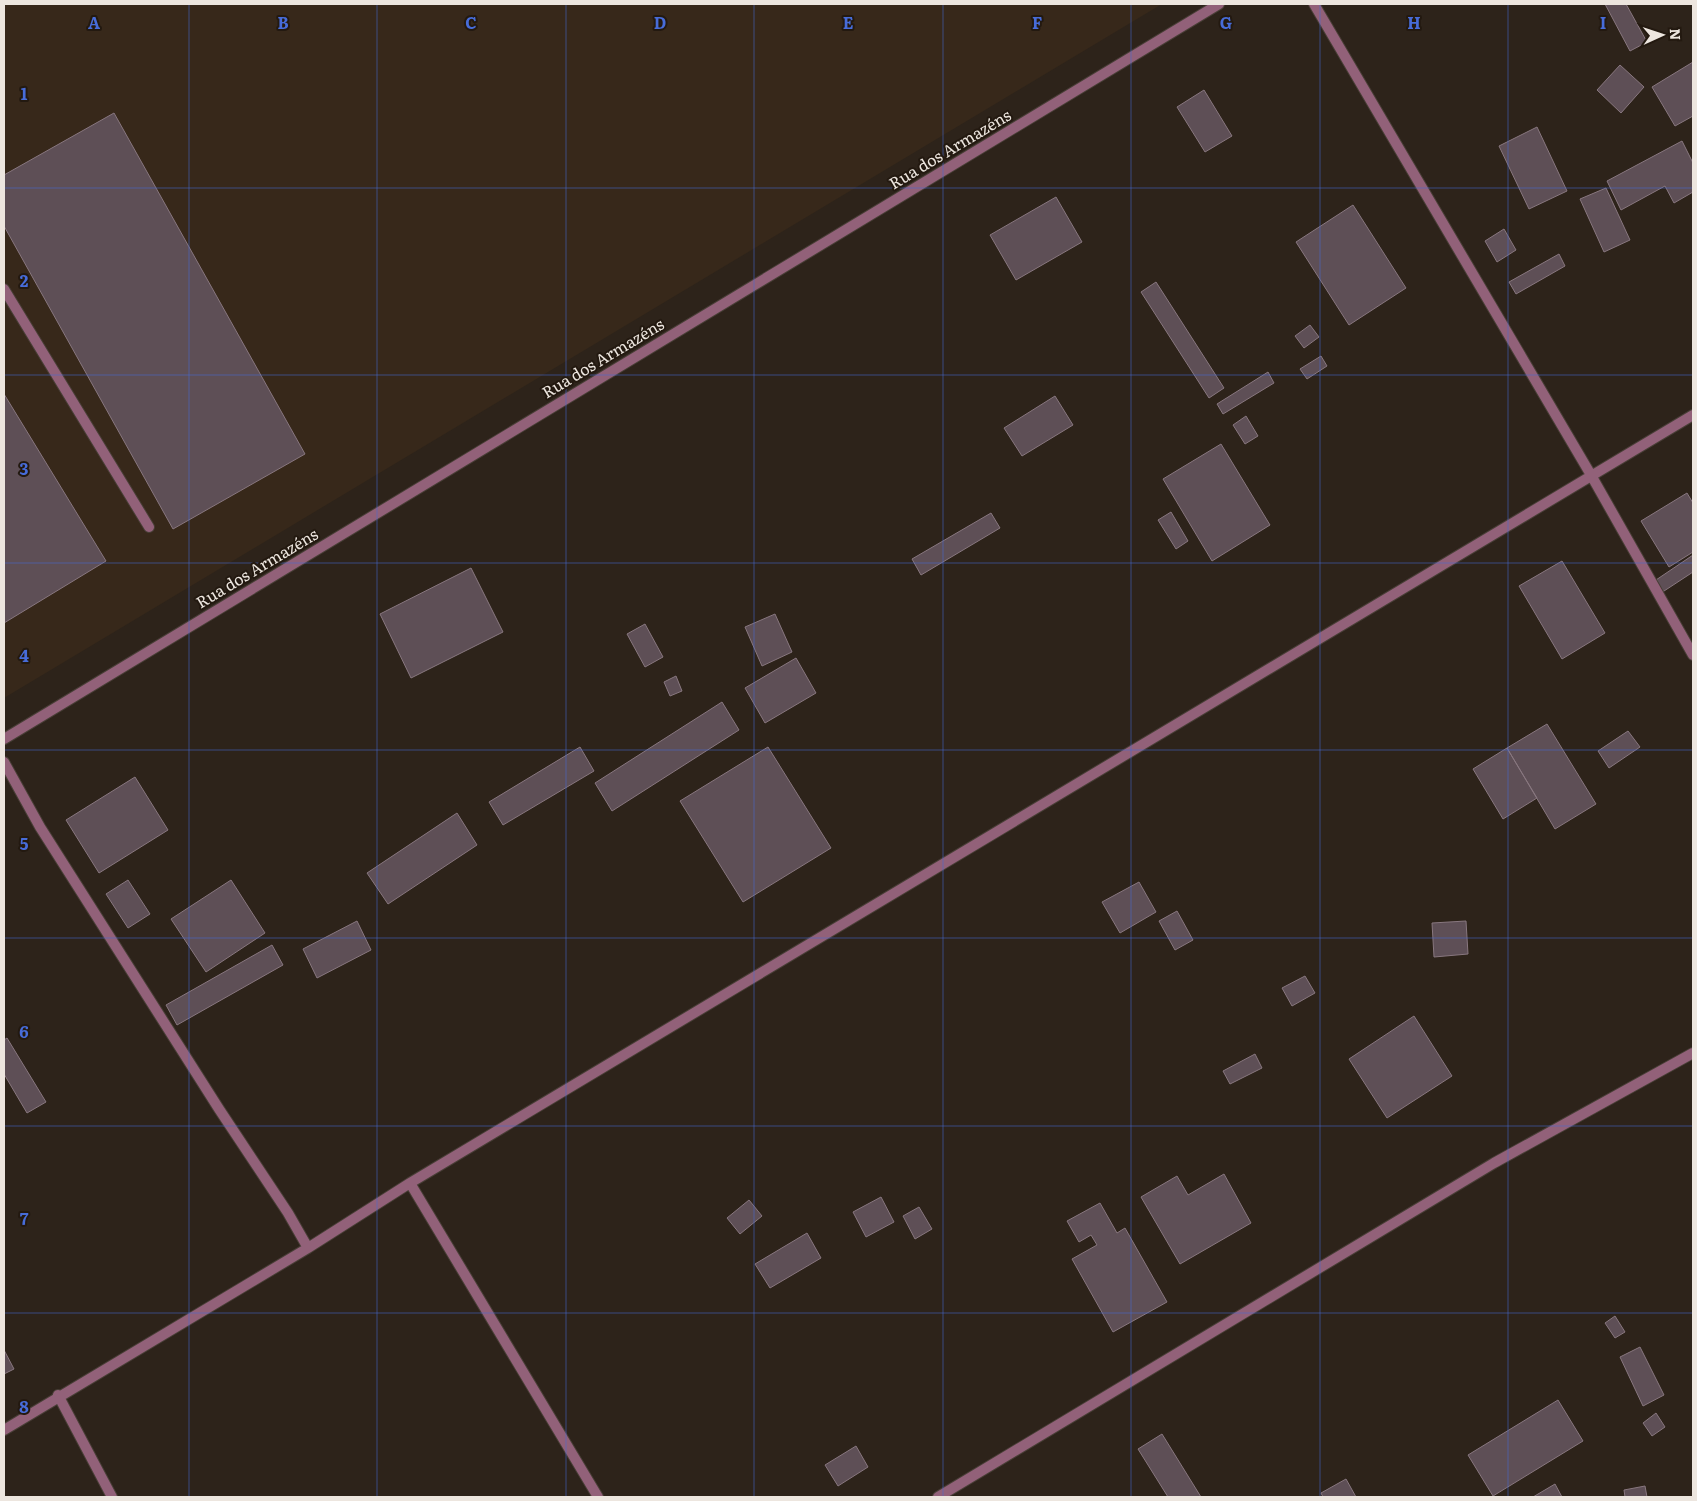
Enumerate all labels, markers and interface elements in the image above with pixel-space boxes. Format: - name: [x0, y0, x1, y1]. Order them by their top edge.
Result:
- text: A: [88, 10, 100, 34]
- text: B: [277, 10, 289, 34]
- text: C: [465, 10, 477, 34]
- text: D: [654, 10, 666, 34]
- text: E: [843, 10, 854, 34]
- text: F: [1032, 10, 1042, 34]
- text: G: [1220, 10, 1232, 34]
- text: H: [1407, 10, 1421, 34]
- text: I: [1600, 10, 1606, 34]
- north arrow: [1637, 10, 1687, 60]
- text: N: [1666, 28, 1686, 41]
- text: 1: [21, 81, 28, 105]
- street label: Rua dos Armazéns: [884, 102, 1015, 194]
- text: 2: [20, 268, 29, 292]
- street label: Rua dos Armazéns: [537, 311, 668, 403]
- text: 3: [20, 456, 29, 480]
- street label: Rua dos Armazéns: [191, 521, 322, 613]
- text: 4: [19, 643, 29, 667]
- text: 5: [20, 831, 29, 855]
- text: 6: [19, 1019, 29, 1043]
- text: 7: [20, 1206, 29, 1230]
- text: 8: [19, 1394, 29, 1418]

